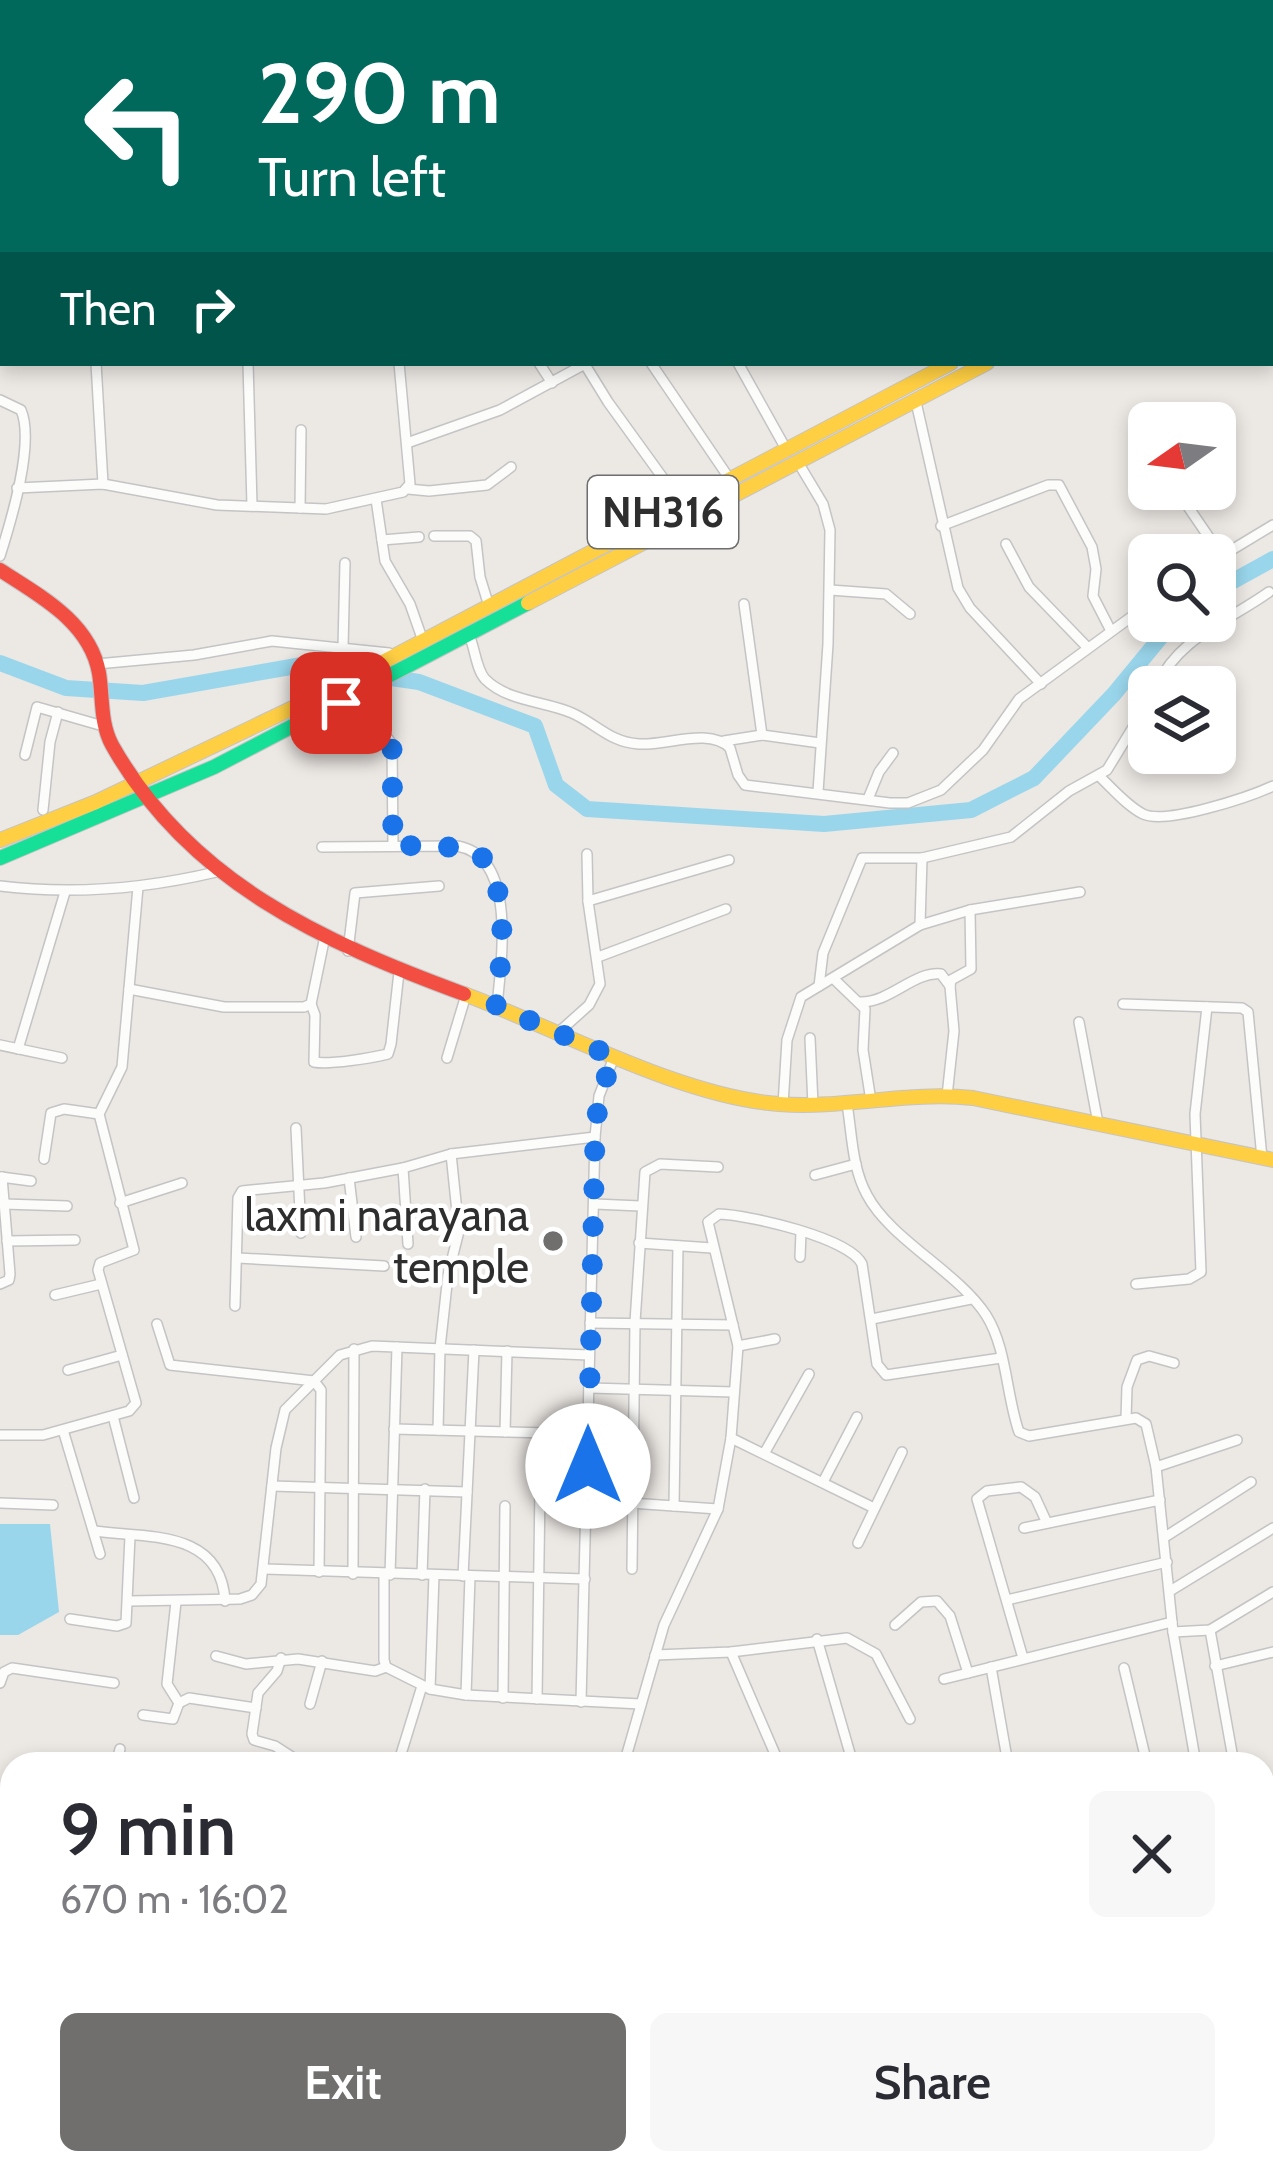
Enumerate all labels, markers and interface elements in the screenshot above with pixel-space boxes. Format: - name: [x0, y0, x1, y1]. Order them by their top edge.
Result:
- text: 290 m: [258, 42, 501, 144]
- icon: left: [60, 48, 216, 204]
- text: Turn left: [258, 144, 446, 210]
- icon: right: [180, 276, 246, 342]
- text: Then: [60, 282, 156, 336]
- north arrow: [1128, 402, 1236, 510]
- map controls: [1128, 402, 1236, 774]
- road number: NH316: [588, 476, 738, 548]
- button: search: [1128, 534, 1236, 642]
- pin: [290, 652, 392, 754]
- button: layers: [1128, 666, 1236, 774]
- icon: arrive: [308, 670, 374, 736]
- place label: laxmi narayana temple: [244, 1188, 529, 1294]
- marker: laxmi narayana temple: [540, 1228, 566, 1254]
- position arrow: [525, 1403, 651, 1529]
- text: 9 min: [60, 1786, 236, 1873]
- button: close: [1089, 1791, 1215, 1917]
- text: 670 m · 16:02: [60, 1875, 289, 1923]
- button: Exit: [60, 2013, 626, 2151]
- button: Share: [650, 2013, 1215, 2151]

